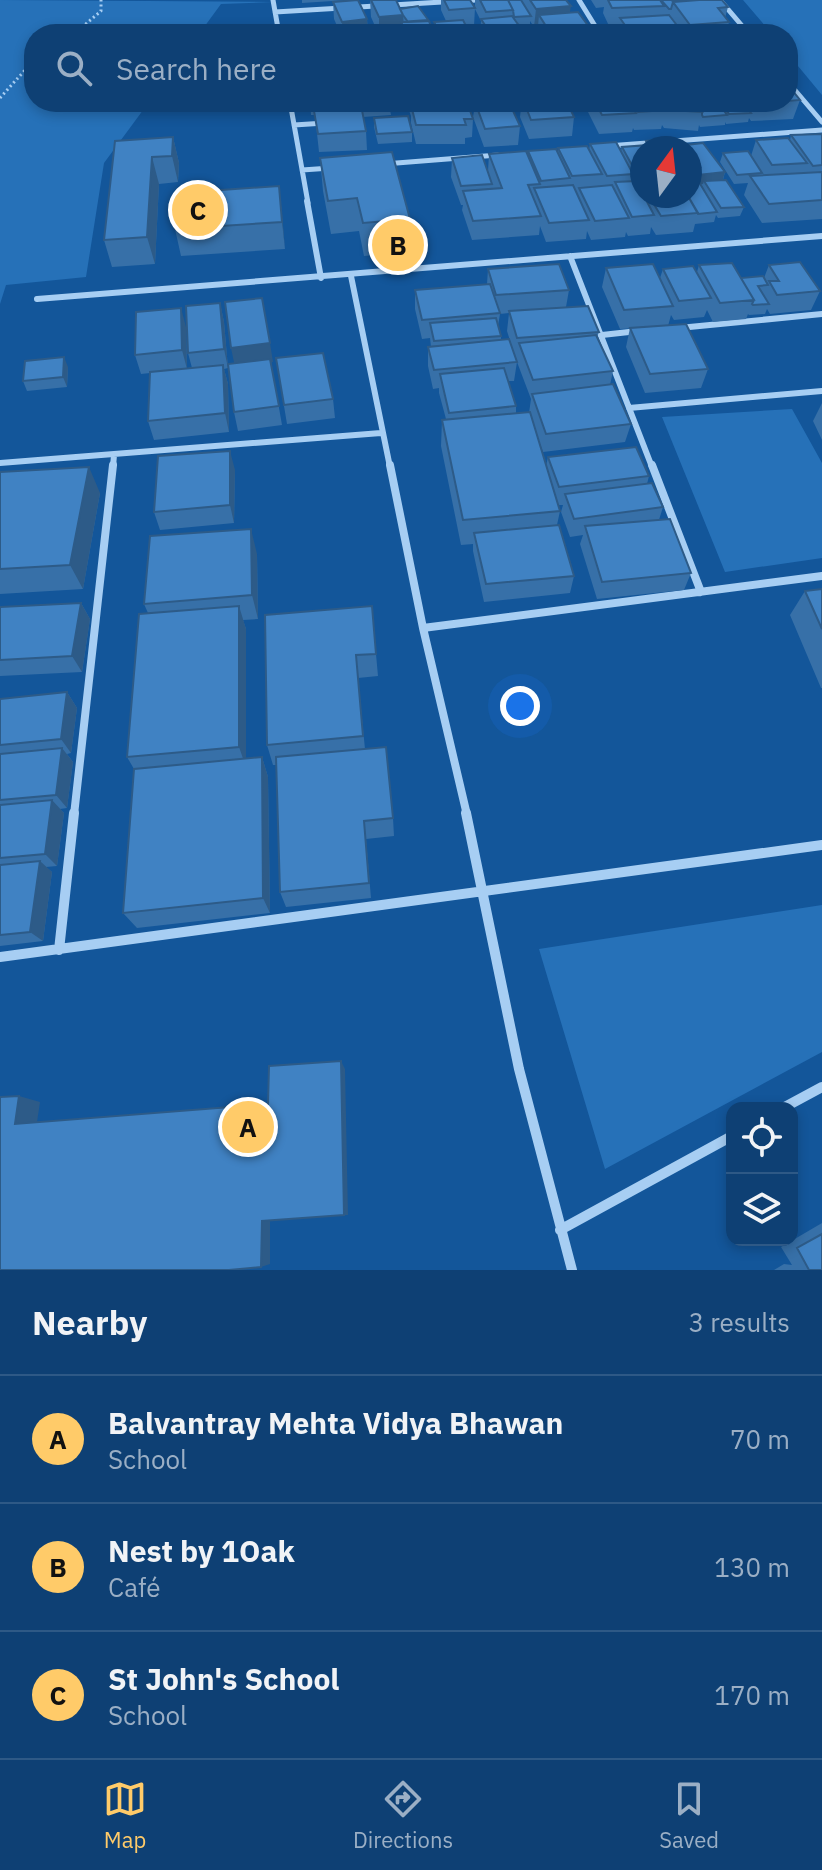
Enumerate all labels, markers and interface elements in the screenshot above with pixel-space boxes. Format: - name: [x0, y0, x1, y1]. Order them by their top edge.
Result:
- search box: [24, 24, 798, 112]
- icon: search: [52, 46, 96, 90]
- text: Search here: [116, 49, 277, 88]
- north arrow: [630, 136, 702, 208]
- pin: C: [172, 180, 224, 240]
- pin: B: [372, 215, 424, 275]
- your location: [500, 686, 540, 726]
- pin: A: [222, 1097, 274, 1157]
- map controls: [726, 1102, 798, 1246]
- button: locate: [726, 1102, 798, 1174]
- button: layers: [726, 1174, 798, 1246]
- text: Nearby: [32, 1300, 147, 1344]
- text: 3 results: [688, 1305, 790, 1339]
- text: Balvantray Mehta Vidya Bhawan: [108, 1403, 563, 1442]
- text: A: [49, 1422, 67, 1456]
- text: 70 m: [730, 1422, 790, 1456]
- text: School: [108, 1442, 187, 1476]
- text: Nest by 1Oak: [108, 1531, 295, 1570]
- text: B: [49, 1550, 67, 1584]
- text: 130 m: [714, 1550, 790, 1584]
- text: Café: [108, 1570, 161, 1604]
- text: St John's School: [108, 1659, 339, 1698]
- text: C: [50, 1678, 66, 1712]
- text: 170 m: [714, 1678, 790, 1712]
- text: School: [108, 1698, 187, 1732]
- tab: Map: [103, 1777, 147, 1854]
- tab: Directions: [353, 1777, 453, 1854]
- tab: Saved: [659, 1777, 719, 1854]

